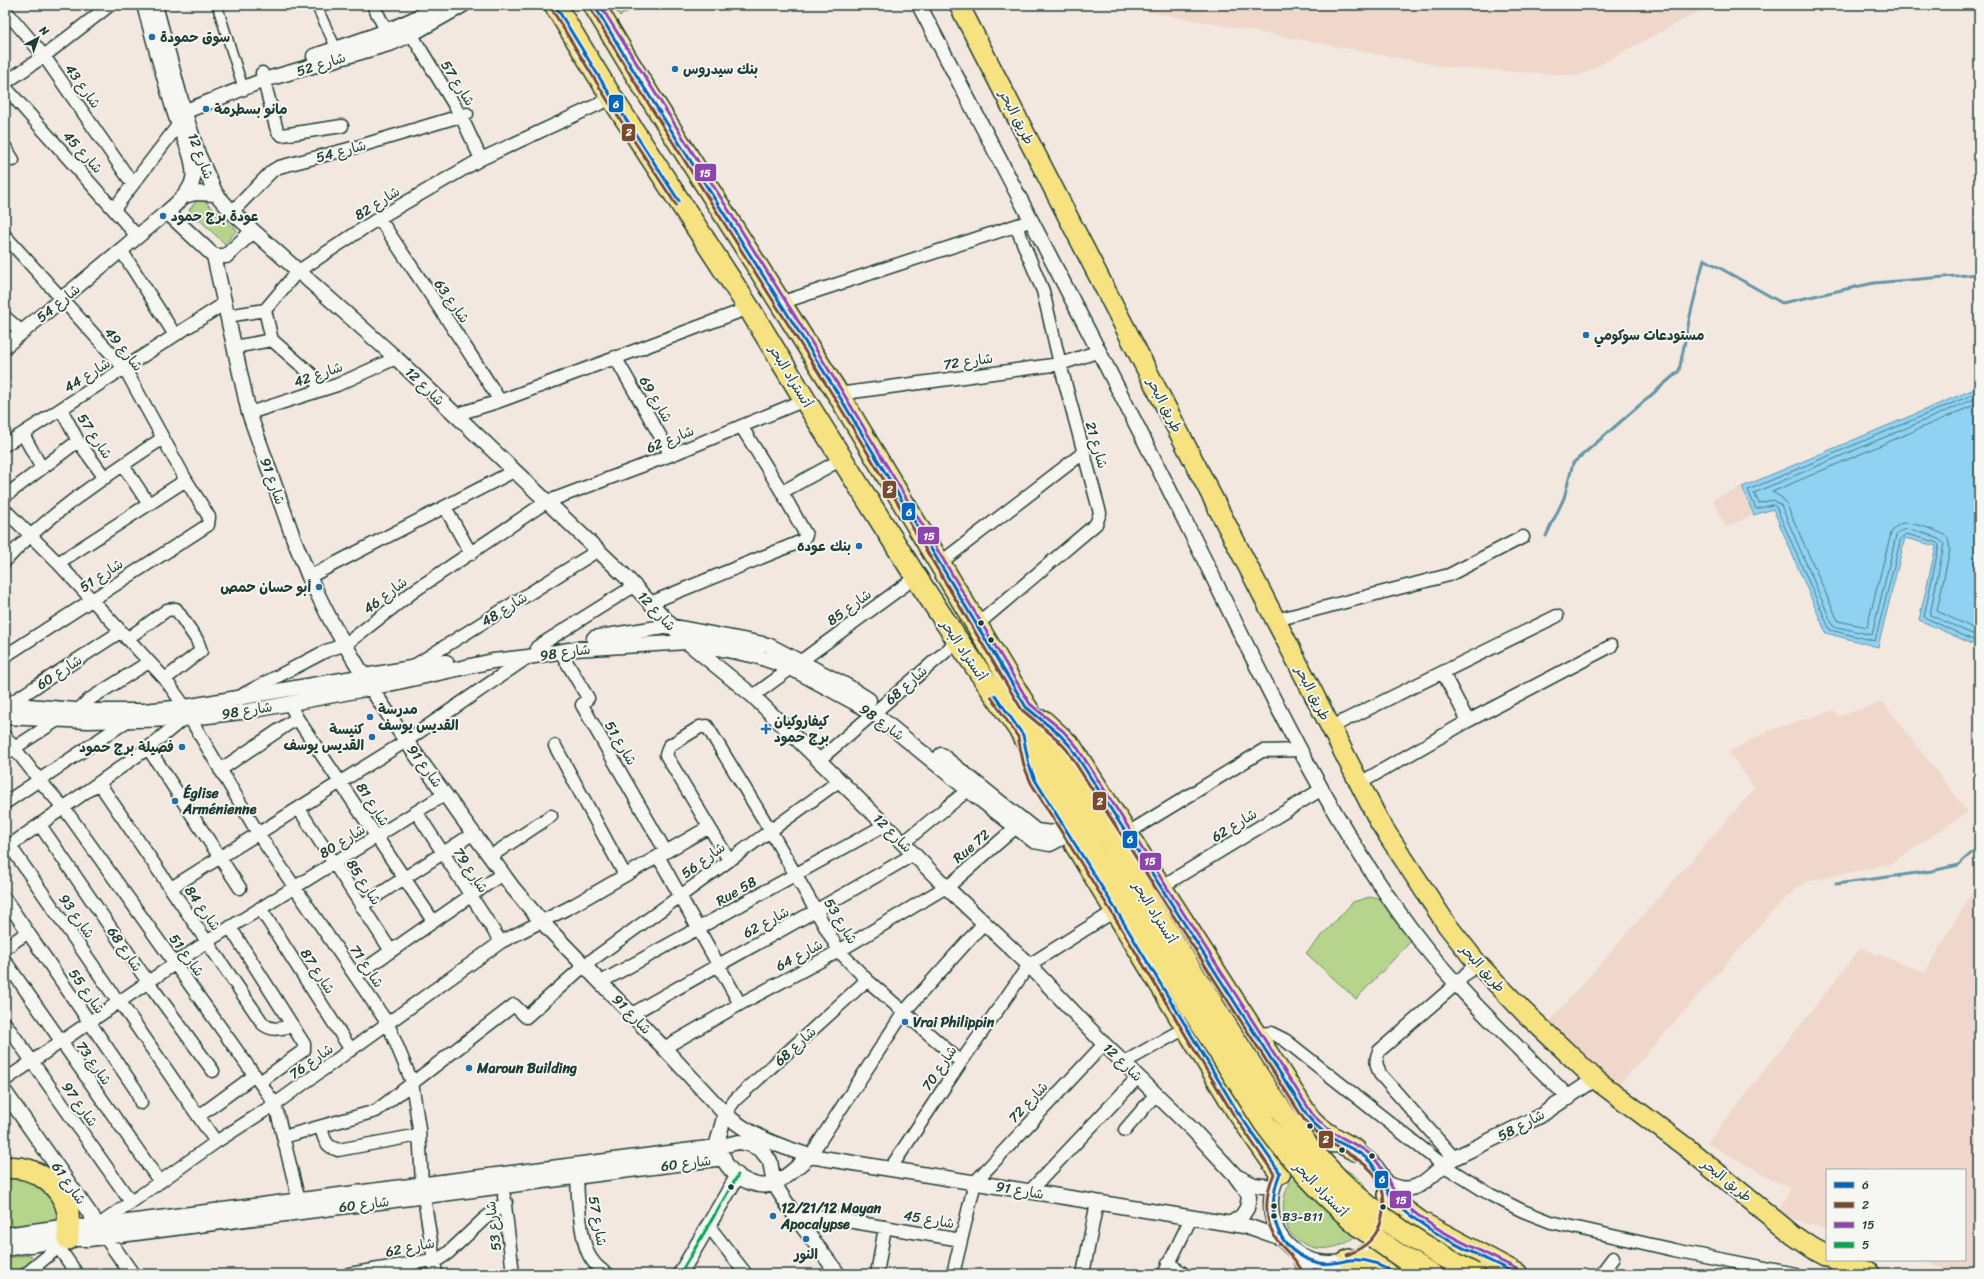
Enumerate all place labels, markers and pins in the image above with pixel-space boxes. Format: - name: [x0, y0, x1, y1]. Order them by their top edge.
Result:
- place label: سوق حمودة: [160, 25, 230, 50]
- marker: سوق حمودة: [147, 32, 157, 42]
- place label: بنك سيدروس: [683, 57, 758, 82]
- marker: بنك سيدروس: [670, 64, 680, 74]
- place label: مانو بسطرمة: [214, 97, 288, 122]
- marker: مانو بسطرمة: [201, 104, 211, 114]
- place label: عودة برج حمود: [171, 204, 259, 229]
- marker: عودة برج حمود: [158, 211, 168, 221]
- place label: مستودعات سوكومي: [1594, 323, 1704, 348]
- marker: مستودعات سوكومي: [1581, 330, 1591, 340]
- place label: بنك عوده: [797, 534, 851, 559]
- marker: بنك عوده: [854, 541, 864, 551]
- place label: أبو حسان حمص: [220, 575, 311, 600]
- marker: أبو حسان حمص: [314, 582, 324, 592]
- unlabelled marker: [976, 618, 986, 628]
- unlabelled marker: [986, 635, 996, 645]
- place label: مدرسة القديس يوسف: [378, 697, 459, 738]
- place label: كيفاروكيان برج حمود: [774, 709, 830, 750]
- marker: مدرسة القديس يوسف: [365, 712, 375, 722]
- place label: كنيسة القديس يوسف: [283, 717, 365, 758]
- marker: كيفاروكيان برج حمود: [761, 724, 771, 734]
- marker: كنيسة القديس يوسف: [367, 732, 377, 742]
- place label: فصيلة برج حمود: [79, 735, 174, 760]
- marker: فصيلة برج حمود: [177, 742, 187, 752]
- place label: Église Arménienne: [182, 781, 257, 822]
- marker: Église Arménienne: [170, 796, 180, 806]
- place label: Vrai Philippin: [913, 1010, 995, 1035]
- marker: Vrai Philippin: [900, 1017, 910, 1027]
- place label: Maroun Building: [476, 1056, 577, 1081]
- marker: Maroun Building: [464, 1063, 474, 1073]
- unlabelled marker: [1305, 1121, 1315, 1131]
- unlabelled marker: [1337, 1145, 1347, 1155]
- unlabelled marker: [1367, 1151, 1377, 1161]
- unlabelled marker: [726, 1182, 736, 1192]
- place label: 12/21/12 Mayan Apocalypse: [780, 1196, 882, 1237]
- unlabelled marker: [1269, 1201, 1279, 1211]
- unlabelled marker: [1378, 1202, 1388, 1212]
- place label: B3-B11: [1282, 1205, 1323, 1228]
- marker: 12/21/12 Mayan Apocalypse: [768, 1211, 778, 1221]
- marker: B3-B11: [1269, 1211, 1279, 1221]
- marker: النور: [801, 1234, 811, 1244]
- place label: النور: [792, 1242, 818, 1267]

